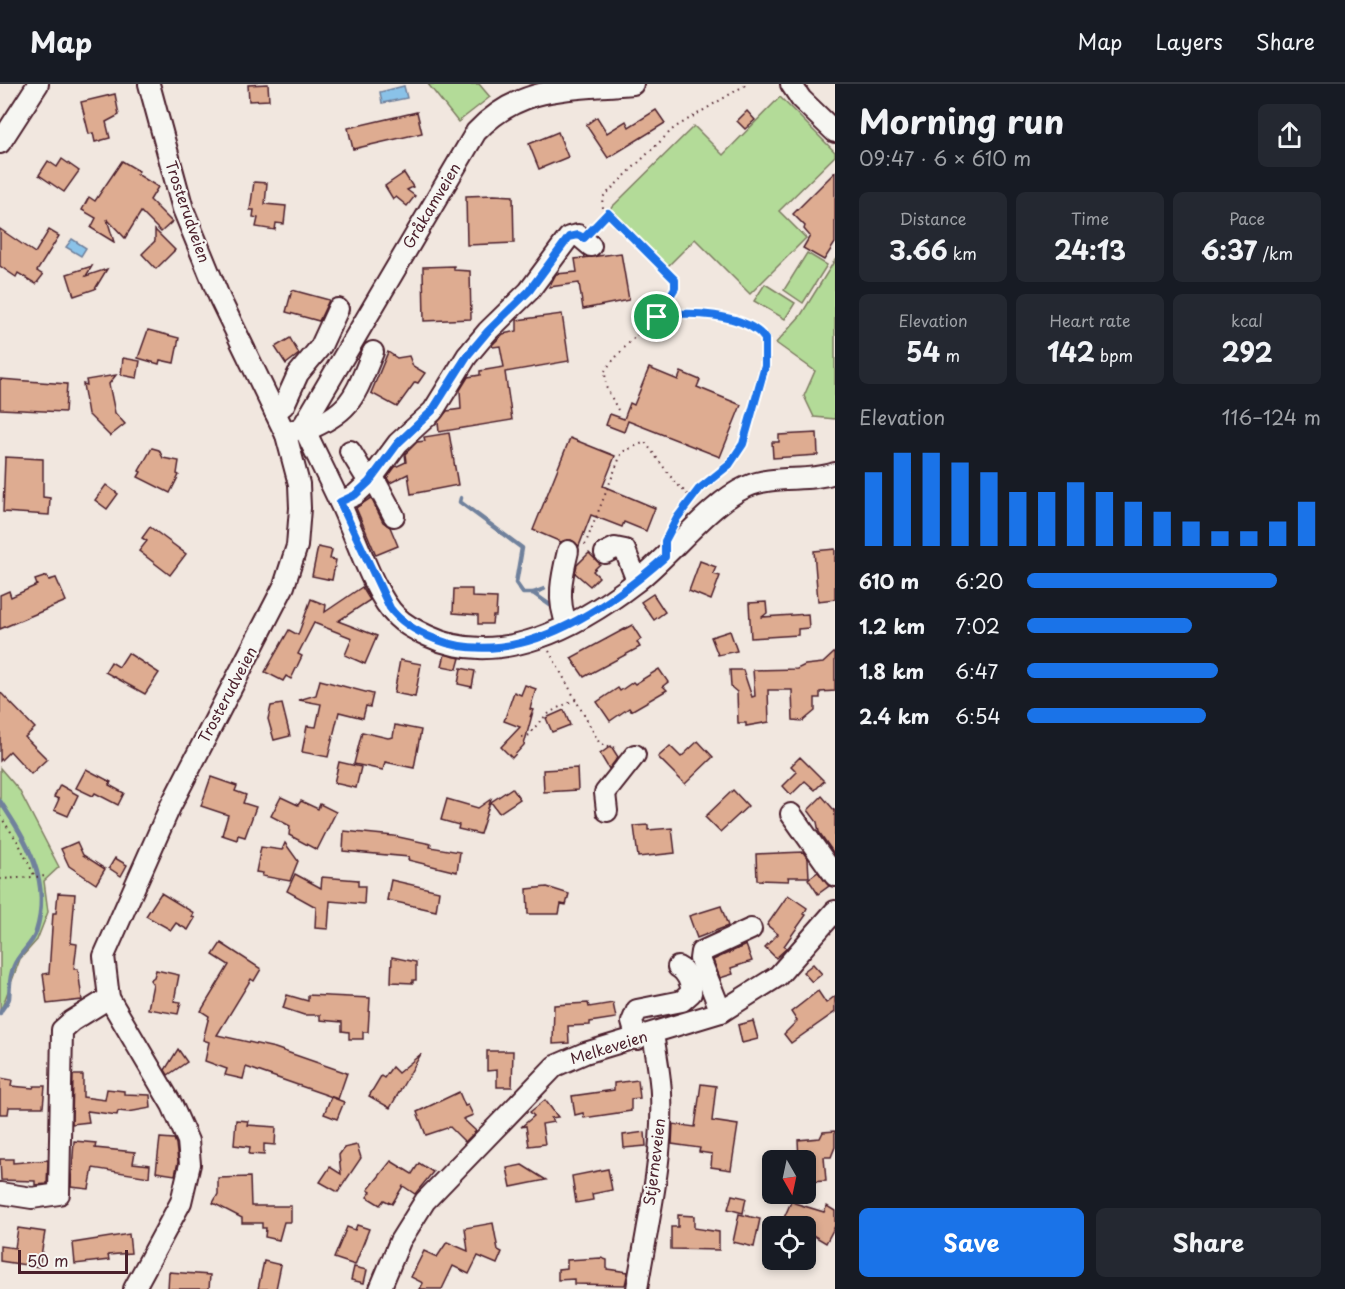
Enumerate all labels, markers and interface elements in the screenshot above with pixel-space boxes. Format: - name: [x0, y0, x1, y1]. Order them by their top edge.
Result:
- text: Map: [30, 20, 92, 63]
- text: Map: [1078, 25, 1122, 57]
- text: Layers: [1155, 25, 1223, 57]
- text: Share: [1256, 25, 1315, 57]
- text: Morning run: [859, 95, 1064, 145]
- button: share: [1258, 104, 1321, 167]
- text: 09:47 · 6 × 610 m: [859, 143, 1031, 173]
- street label: Trosterudveien: [160, 158, 217, 266]
- street label: Gråkamveien: [396, 158, 465, 252]
- text: Distance: [899, 206, 967, 230]
- text: Time: [1071, 206, 1109, 230]
- text: Pace: [1229, 206, 1265, 230]
- text: 3.66: [889, 230, 948, 269]
- text: 24:13: [1054, 230, 1126, 269]
- text: 6:37: [1201, 230, 1257, 269]
- text: km: [948, 241, 977, 265]
- text: /km: [1257, 241, 1293, 265]
- pin: [631, 291, 682, 342]
- icon: arrive: [640, 300, 673, 333]
- text: Elevation: [898, 308, 968, 332]
- text: Heart rate: [1050, 308, 1130, 332]
- text: kcal: [1231, 308, 1263, 332]
- text: 54: [906, 332, 940, 371]
- text: 142: [1047, 332, 1095, 371]
- text: 292: [1221, 332, 1273, 371]
- text: m: [940, 343, 960, 367]
- text: bpm: [1095, 343, 1133, 367]
- text: Elevation: [859, 402, 945, 432]
- text: 116–124 m: [1221, 402, 1321, 432]
- text: 610 m: [859, 566, 919, 596]
- text: 6:20: [955, 566, 1003, 596]
- text: 1.2 km: [859, 611, 925, 641]
- text: 7:02: [955, 611, 1000, 641]
- street label: Trosterudveien: [192, 642, 262, 747]
- text: 1.8 km: [859, 656, 924, 686]
- text: 6:47: [955, 656, 998, 686]
- text: 2.4 km: [859, 701, 929, 731]
- text: 6:54: [955, 701, 1001, 731]
- street label: Melkeveien: [567, 1024, 650, 1069]
- street label: Stjerneveien: [637, 1117, 670, 1207]
- north arrow: [762, 1150, 816, 1204]
- map controls: [762, 1150, 816, 1270]
- button: Save: [859, 1208, 1084, 1277]
- button: Share: [1096, 1208, 1321, 1277]
- button: locate: [762, 1216, 816, 1270]
- scale bar: [18, 1247, 128, 1274]
- text: 50 m: [27, 1248, 68, 1272]

